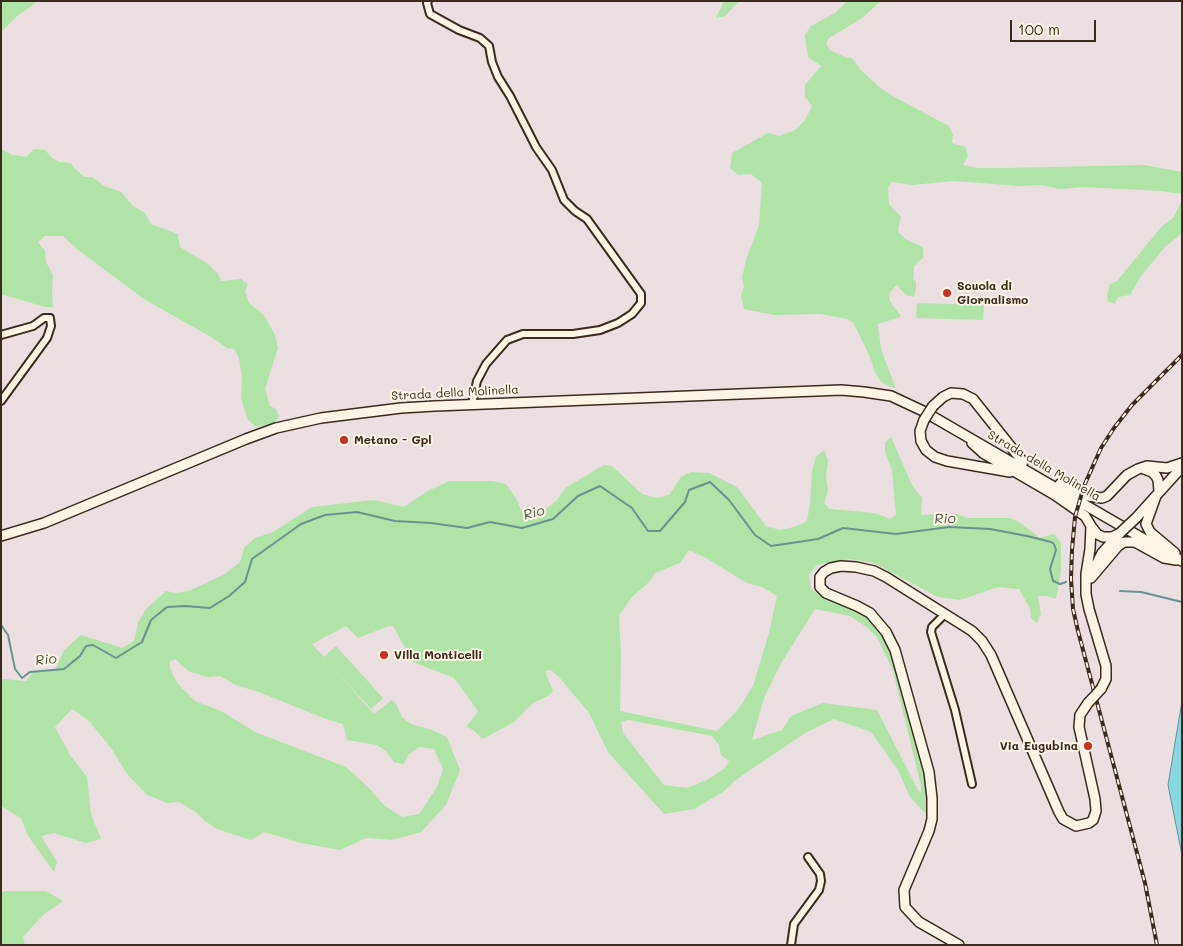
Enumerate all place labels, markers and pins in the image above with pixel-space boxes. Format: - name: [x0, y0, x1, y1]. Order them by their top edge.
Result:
- place label: Scuola di Giornalismo: [957, 279, 1028, 307]
- marker: Scuola di Giornalismo: [941, 287, 953, 299]
- place label: Metano - Gpl: [354, 433, 431, 447]
- marker: Metano - Gpl: [338, 434, 350, 446]
- place label: Villa Monticelli: [394, 648, 482, 662]
- marker: Villa Monticelli: [378, 649, 390, 661]
- place label: Via Eugubina: [1000, 739, 1078, 753]
- marker: Via Eugubina: [1082, 740, 1094, 752]

